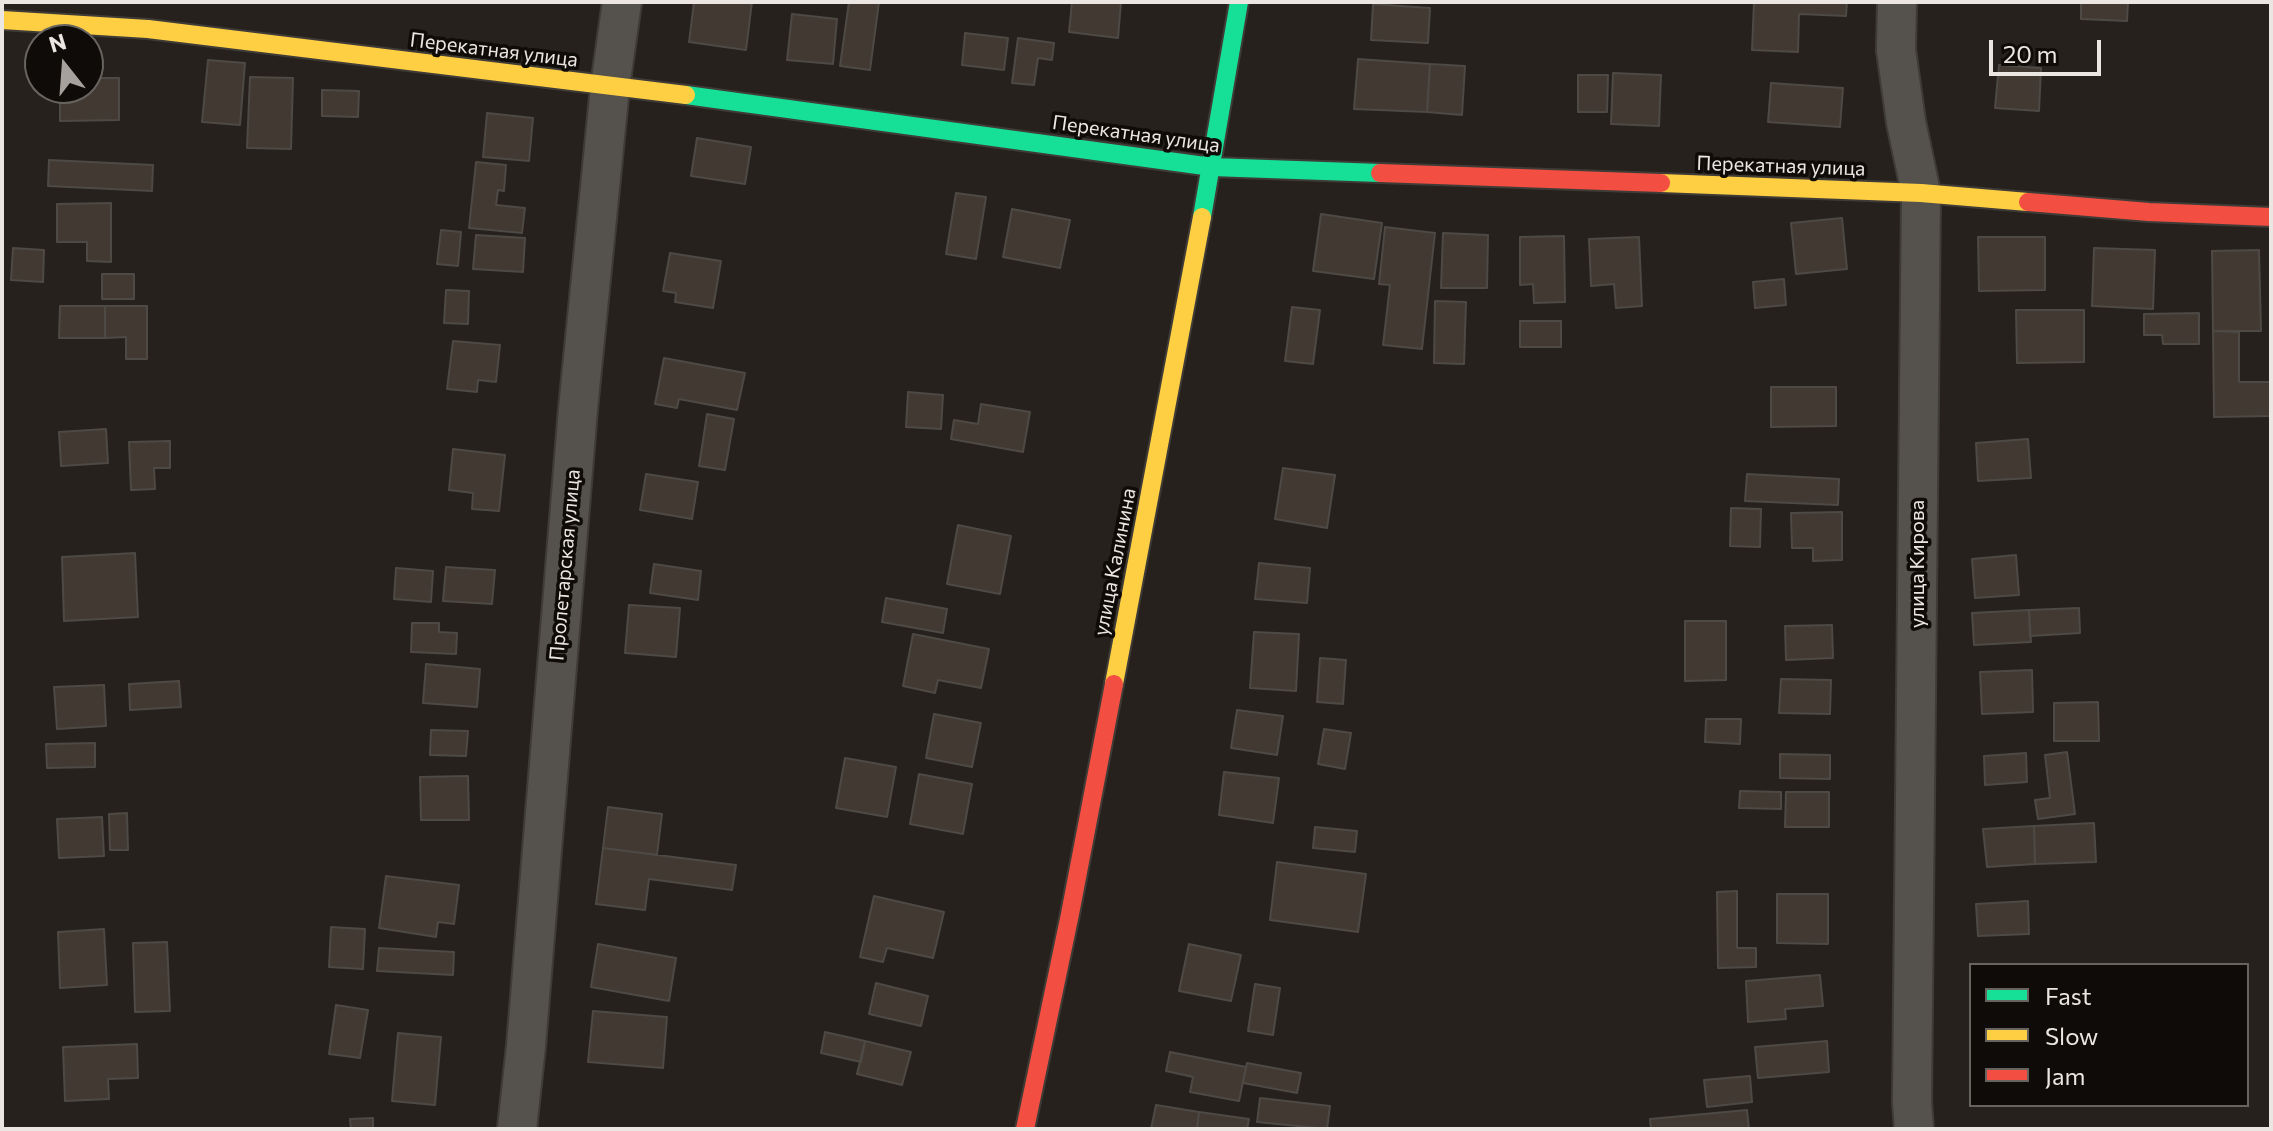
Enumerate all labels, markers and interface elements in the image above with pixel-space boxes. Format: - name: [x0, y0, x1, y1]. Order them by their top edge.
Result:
- north arrow: [24, 24, 104, 104]
- scale bar: [1993, 24, 2105, 74]
- text: N: [46, 27, 69, 58]
- street label: Перекатная улица: [409, 28, 579, 72]
- text: 20 m: [2003, 39, 2057, 68]
- street label: Перекатная улица: [1051, 110, 1221, 158]
- street label: Перекатная улица: [1696, 151, 1866, 181]
- street label: Пролетарская улица: [545, 468, 585, 662]
- street label: улица Калинина: [1089, 486, 1141, 638]
- street label: улица Кирова: [1905, 500, 1929, 628]
- legend: [1969, 963, 2249, 1107]
- text: Fast: [2045, 981, 2092, 1010]
- text: Slow: [2045, 1021, 2098, 1050]
- text: Jam: [2045, 1061, 2085, 1090]

